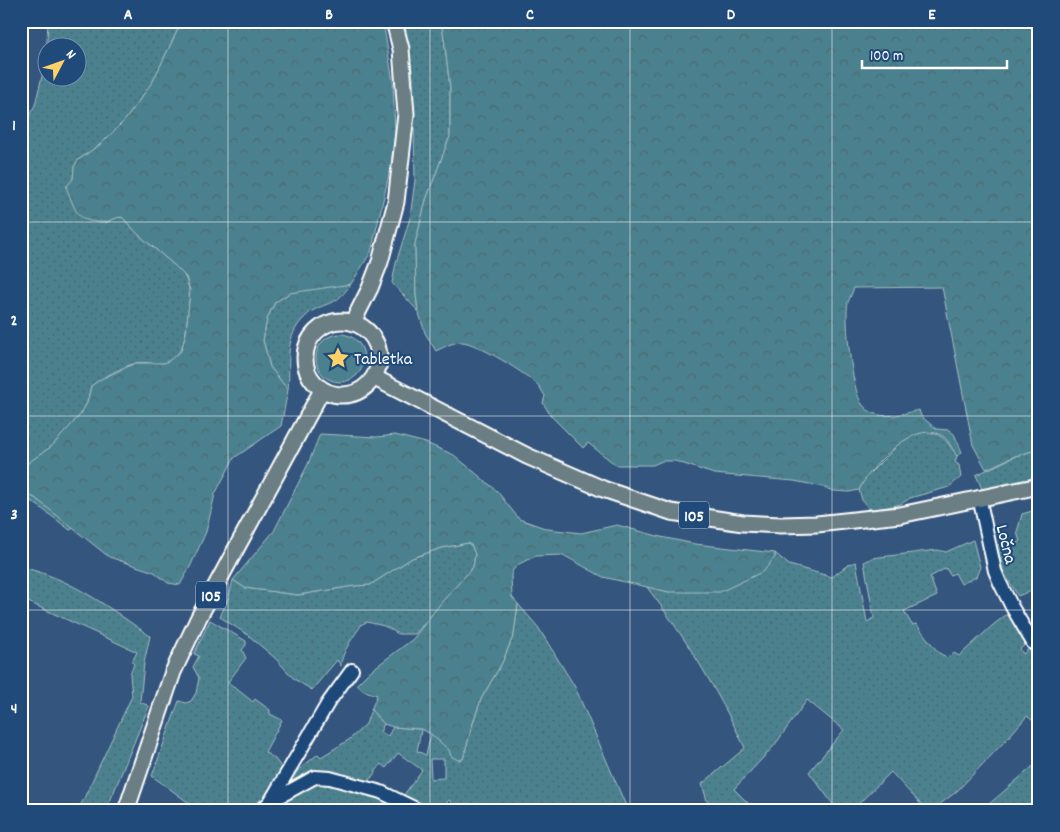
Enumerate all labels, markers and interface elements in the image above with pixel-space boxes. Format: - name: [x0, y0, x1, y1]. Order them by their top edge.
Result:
- text: A: [124, 4, 133, 27]
- text: B: [325, 4, 333, 27]
- text: C: [526, 4, 534, 27]
- text: D: [727, 4, 736, 27]
- text: E: [928, 4, 936, 27]
- north arrow: [38, 38, 88, 88]
- scale bar: [862, 38, 1008, 70]
- text: N: [60, 46, 80, 64]
- text: 100 m: [870, 46, 903, 68]
- text: 1: [12, 115, 16, 138]
- text: 2: [11, 310, 18, 333]
- place icon: Tabletka: [325, 345, 351, 371]
- place label: Tabletka: [354, 348, 413, 373]
- road number: 105: [679, 502, 709, 528]
- text: 3: [10, 504, 18, 527]
- street label: Ločna: [988, 522, 1022, 567]
- road number: 105: [196, 582, 226, 608]
- text: 4: [11, 698, 17, 721]

